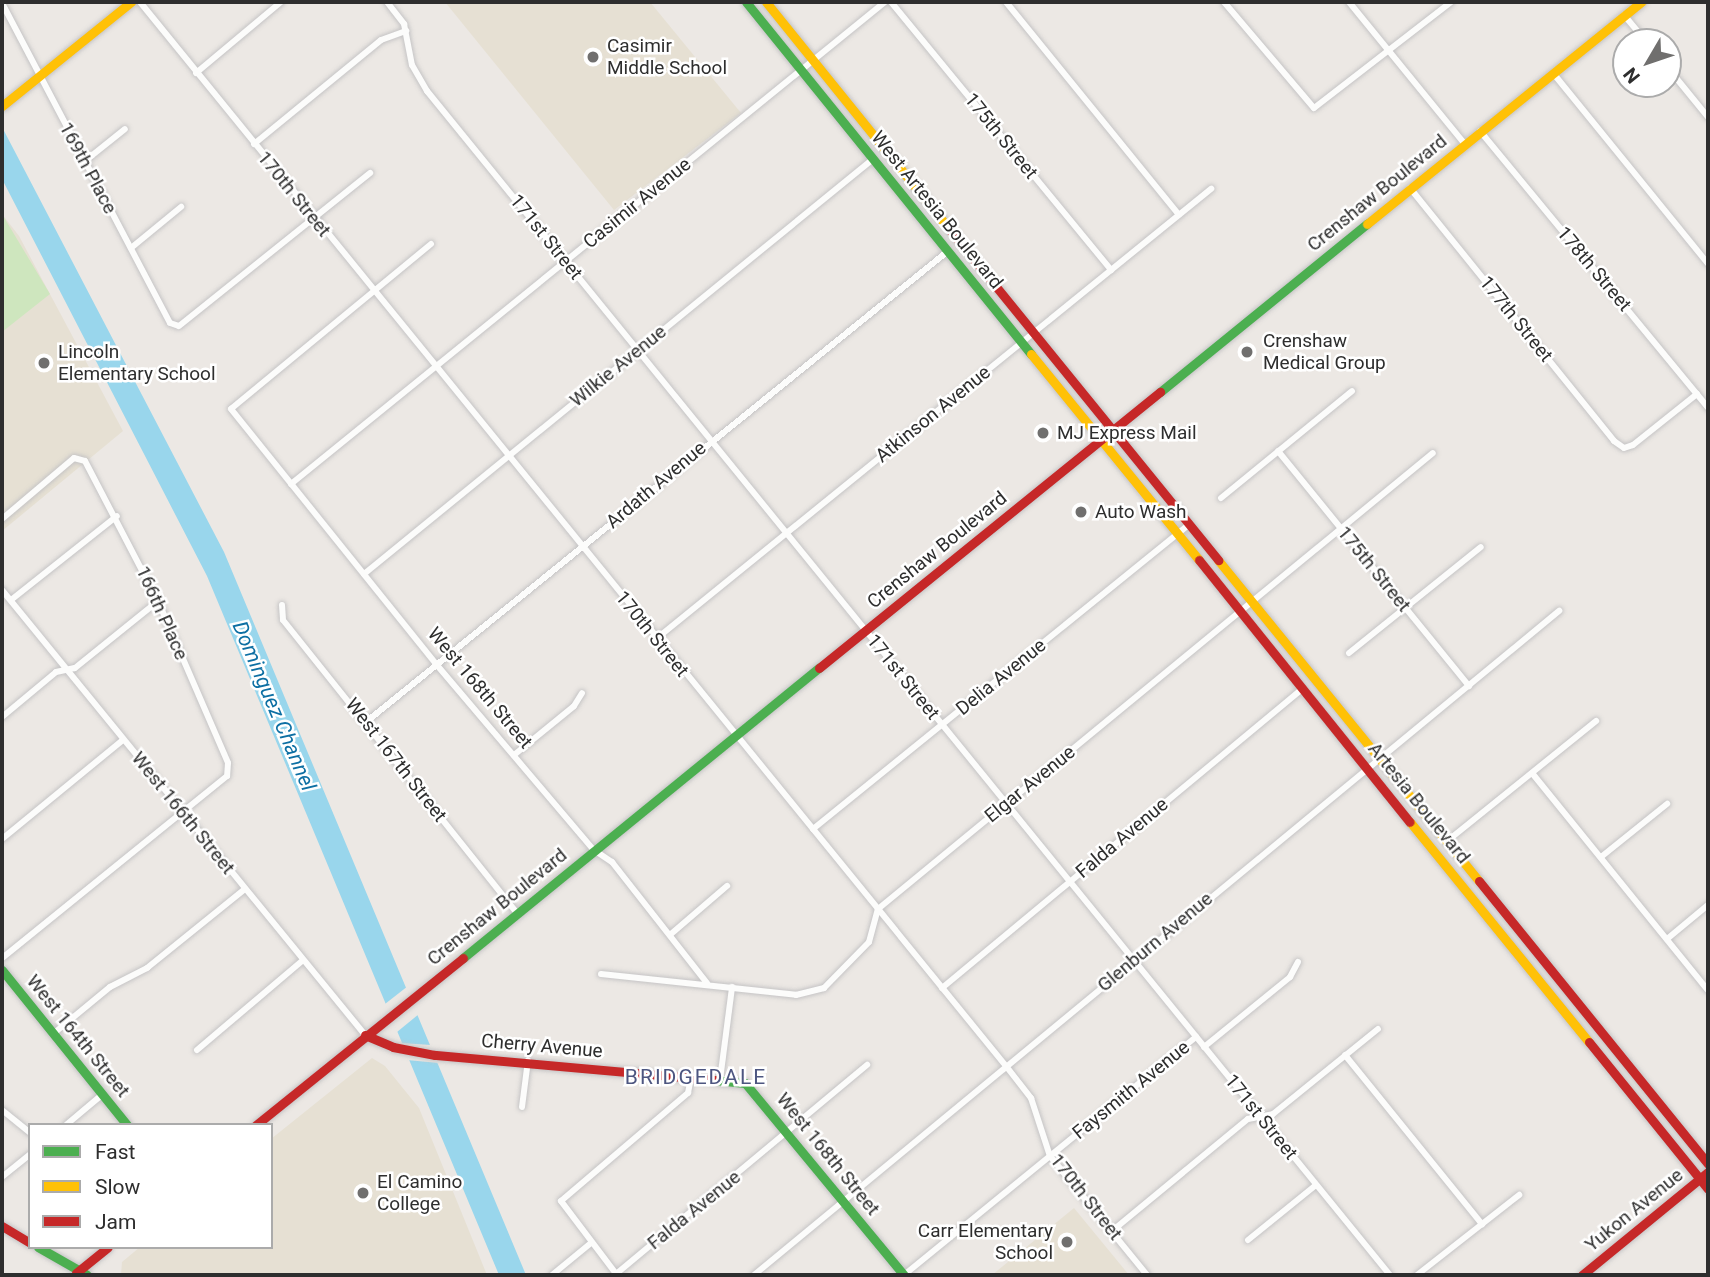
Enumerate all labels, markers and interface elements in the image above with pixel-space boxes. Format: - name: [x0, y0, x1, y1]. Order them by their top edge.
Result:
- north arrow: [1612, 28, 1682, 98]
- place label: Casimir Middle School: [607, 35, 727, 79]
- marker: Casimir Middle School: [585, 49, 601, 65]
- text: N: [1619, 63, 1645, 88]
- street label: 175th Street: [960, 89, 1042, 183]
- street label: 169th Place: [54, 118, 122, 218]
- street label: West Artesia Boulevard: [866, 126, 1008, 294]
- street label: Crenshaw Boulevard: [1303, 130, 1451, 256]
- street label: 170th Street: [253, 147, 335, 241]
- street label: Casimir Avenue: [579, 153, 695, 253]
- street label: 171st Street: [505, 190, 587, 284]
- street label: 178th Street: [1552, 222, 1636, 316]
- street label: 177th Street: [1475, 272, 1557, 366]
- street label: Wilkie Avenue: [565, 320, 671, 412]
- place label: Crenshaw Medical Group: [1263, 330, 1386, 374]
- place label: Lincoln Elementary School: [58, 341, 216, 385]
- marker: Crenshaw Medical Group: [1237, 342, 1257, 362]
- marker: Lincoln Elementary School: [36, 355, 52, 371]
- street label: Atkinson Avenue: [871, 361, 995, 467]
- place label: MJ Express Mail: [1057, 422, 1197, 444]
- marker: MJ Express Mail: [1035, 425, 1051, 441]
- street label: Ardath Avenue: [601, 437, 711, 533]
- street label: Crenshaw Boulevard: [863, 487, 1011, 613]
- place label: Auto Wash: [1095, 501, 1187, 523]
- marker: Auto Wash: [1073, 504, 1089, 520]
- street label: 175th Street: [1333, 522, 1415, 616]
- street label: 166th Place: [131, 563, 193, 663]
- street label: 170th Street: [611, 587, 693, 681]
- water label: Dominguez Channel: [227, 617, 321, 795]
- street label: West 168th Street: [423, 623, 537, 753]
- street label: 171st Street: [862, 630, 944, 724]
- street label: Delia Avenue: [951, 634, 1051, 720]
- street label: West 167th Street: [341, 694, 451, 826]
- street label: Artesia Boulevard: [1363, 738, 1475, 868]
- street label: Elgar Avenue: [980, 741, 1080, 827]
- street label: West 166th Street: [127, 747, 239, 879]
- street label: Falda Avenue: [1071, 793, 1173, 883]
- street label: Crenshaw Boulevard: [423, 844, 571, 970]
- street label: Glenburn Avenue: [1093, 887, 1217, 997]
- street label: West 164th Street: [22, 970, 134, 1102]
- street label: Cherry Avenue: [480, 1029, 604, 1063]
- street label: Faysmith Avenue: [1068, 1036, 1194, 1144]
- district label: BRIDGEDALE: [626, 1064, 766, 1090]
- street label: 171st Street: [1220, 1070, 1302, 1164]
- street label: West 168th Street: [772, 1088, 884, 1220]
- legend: [28, 1123, 273, 1249]
- text: Fast: [95, 1140, 135, 1164]
- street label: 170th Street: [1045, 1149, 1127, 1245]
- street label: Yukon Avenue: [1580, 1164, 1688, 1256]
- street label: Falda Avenue: [643, 1166, 745, 1254]
- place label: El Camino College: [377, 1171, 462, 1215]
- text: Slow: [95, 1175, 140, 1199]
- marker: El Camino College: [355, 1185, 371, 1201]
- text: Jam: [95, 1210, 136, 1234]
- place label: Carr Elementary School: [918, 1220, 1053, 1264]
- marker: Carr Elementary School: [1059, 1234, 1075, 1250]

